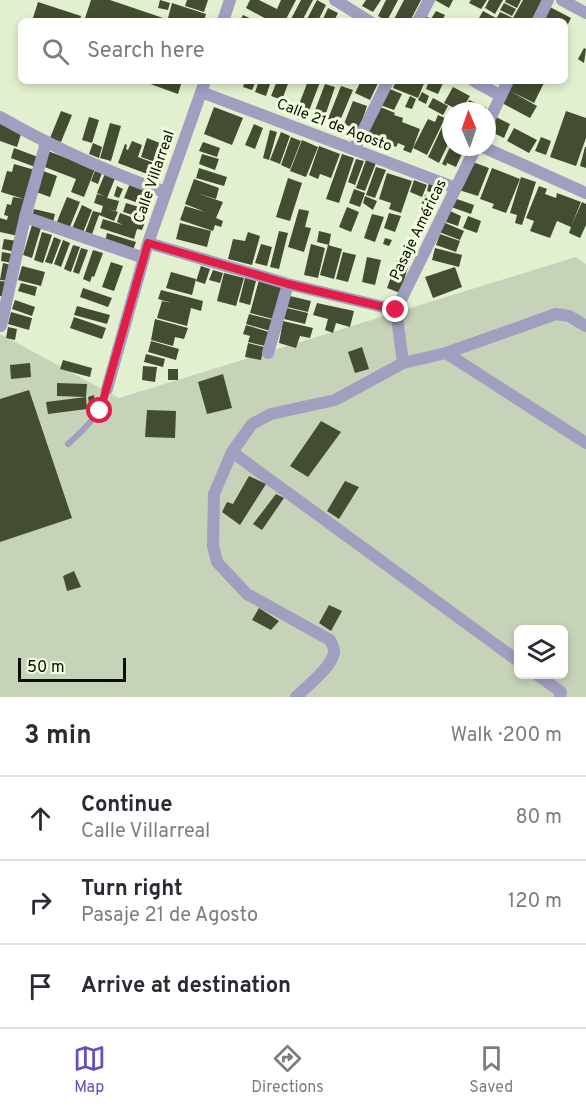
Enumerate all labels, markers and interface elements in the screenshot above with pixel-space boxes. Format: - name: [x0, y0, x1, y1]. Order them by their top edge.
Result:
- search box: [18, 18, 568, 84]
- icon: search: [39, 35, 72, 68]
- text: Search here: [87, 38, 205, 65]
- street label: Calle 21 de Agosto: [274, 95, 394, 157]
- north arrow: [442, 102, 496, 156]
- street label: Calle Villarreal: [130, 128, 180, 226]
- street label: Pasaje Américas: [386, 176, 452, 284]
- route end: [382, 296, 408, 322]
- route start: [86, 397, 112, 423]
- map controls: [514, 625, 568, 679]
- button: layers: [514, 625, 568, 679]
- scale bar: [18, 655, 126, 682]
- text: 50 m: [27, 658, 65, 678]
- text: 3 min: [24, 720, 92, 753]
- text: Walk · 200 m: [451, 723, 562, 749]
- text: Continue: [81, 792, 172, 819]
- icon: ahead: [24, 802, 57, 835]
- text: 80 m: [516, 805, 562, 831]
- text: Calle Villarreal: [81, 819, 210, 845]
- text: Turn right: [81, 876, 183, 903]
- icon: right: [24, 886, 57, 919]
- text: 120 m: [508, 889, 562, 915]
- text: Pasaje 21 de Agosto: [81, 903, 258, 929]
- icon: arrive: [24, 970, 57, 1003]
- text: Arrive at destination: [81, 973, 291, 1000]
- tab: Map: [73, 1042, 106, 1098]
- tab: Directions: [251, 1042, 324, 1098]
- tab: Saved: [469, 1042, 513, 1098]

